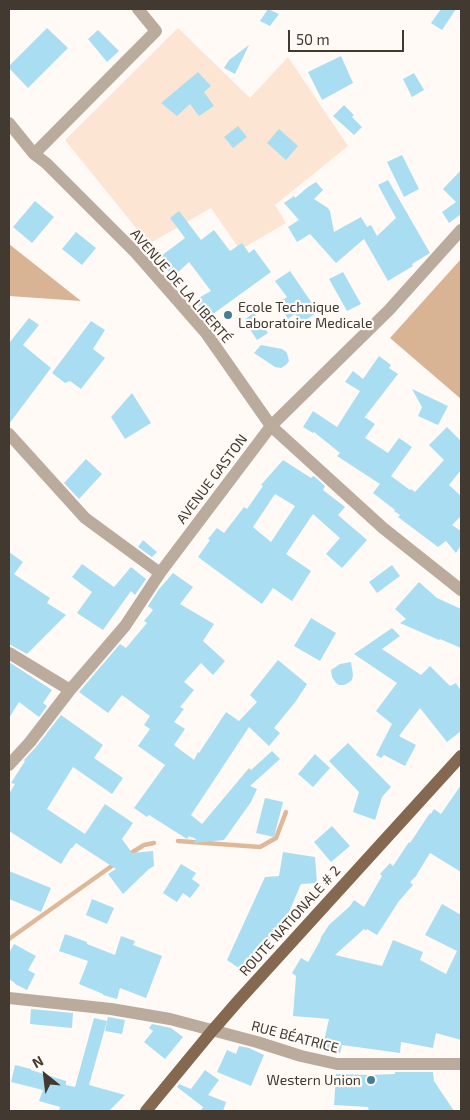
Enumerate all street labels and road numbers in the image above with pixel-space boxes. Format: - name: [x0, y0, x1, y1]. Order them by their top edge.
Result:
- street label: AVENUE DE LA LIBERTÉ: [127, 225, 235, 347]
- street label: AVENUE GASTON: [173, 431, 251, 527]
- street label: ROUTE NATIONALE # 2: [236, 862, 344, 980]
- street label: RUE BÉATRICE: [250, 1017, 340, 1057]

